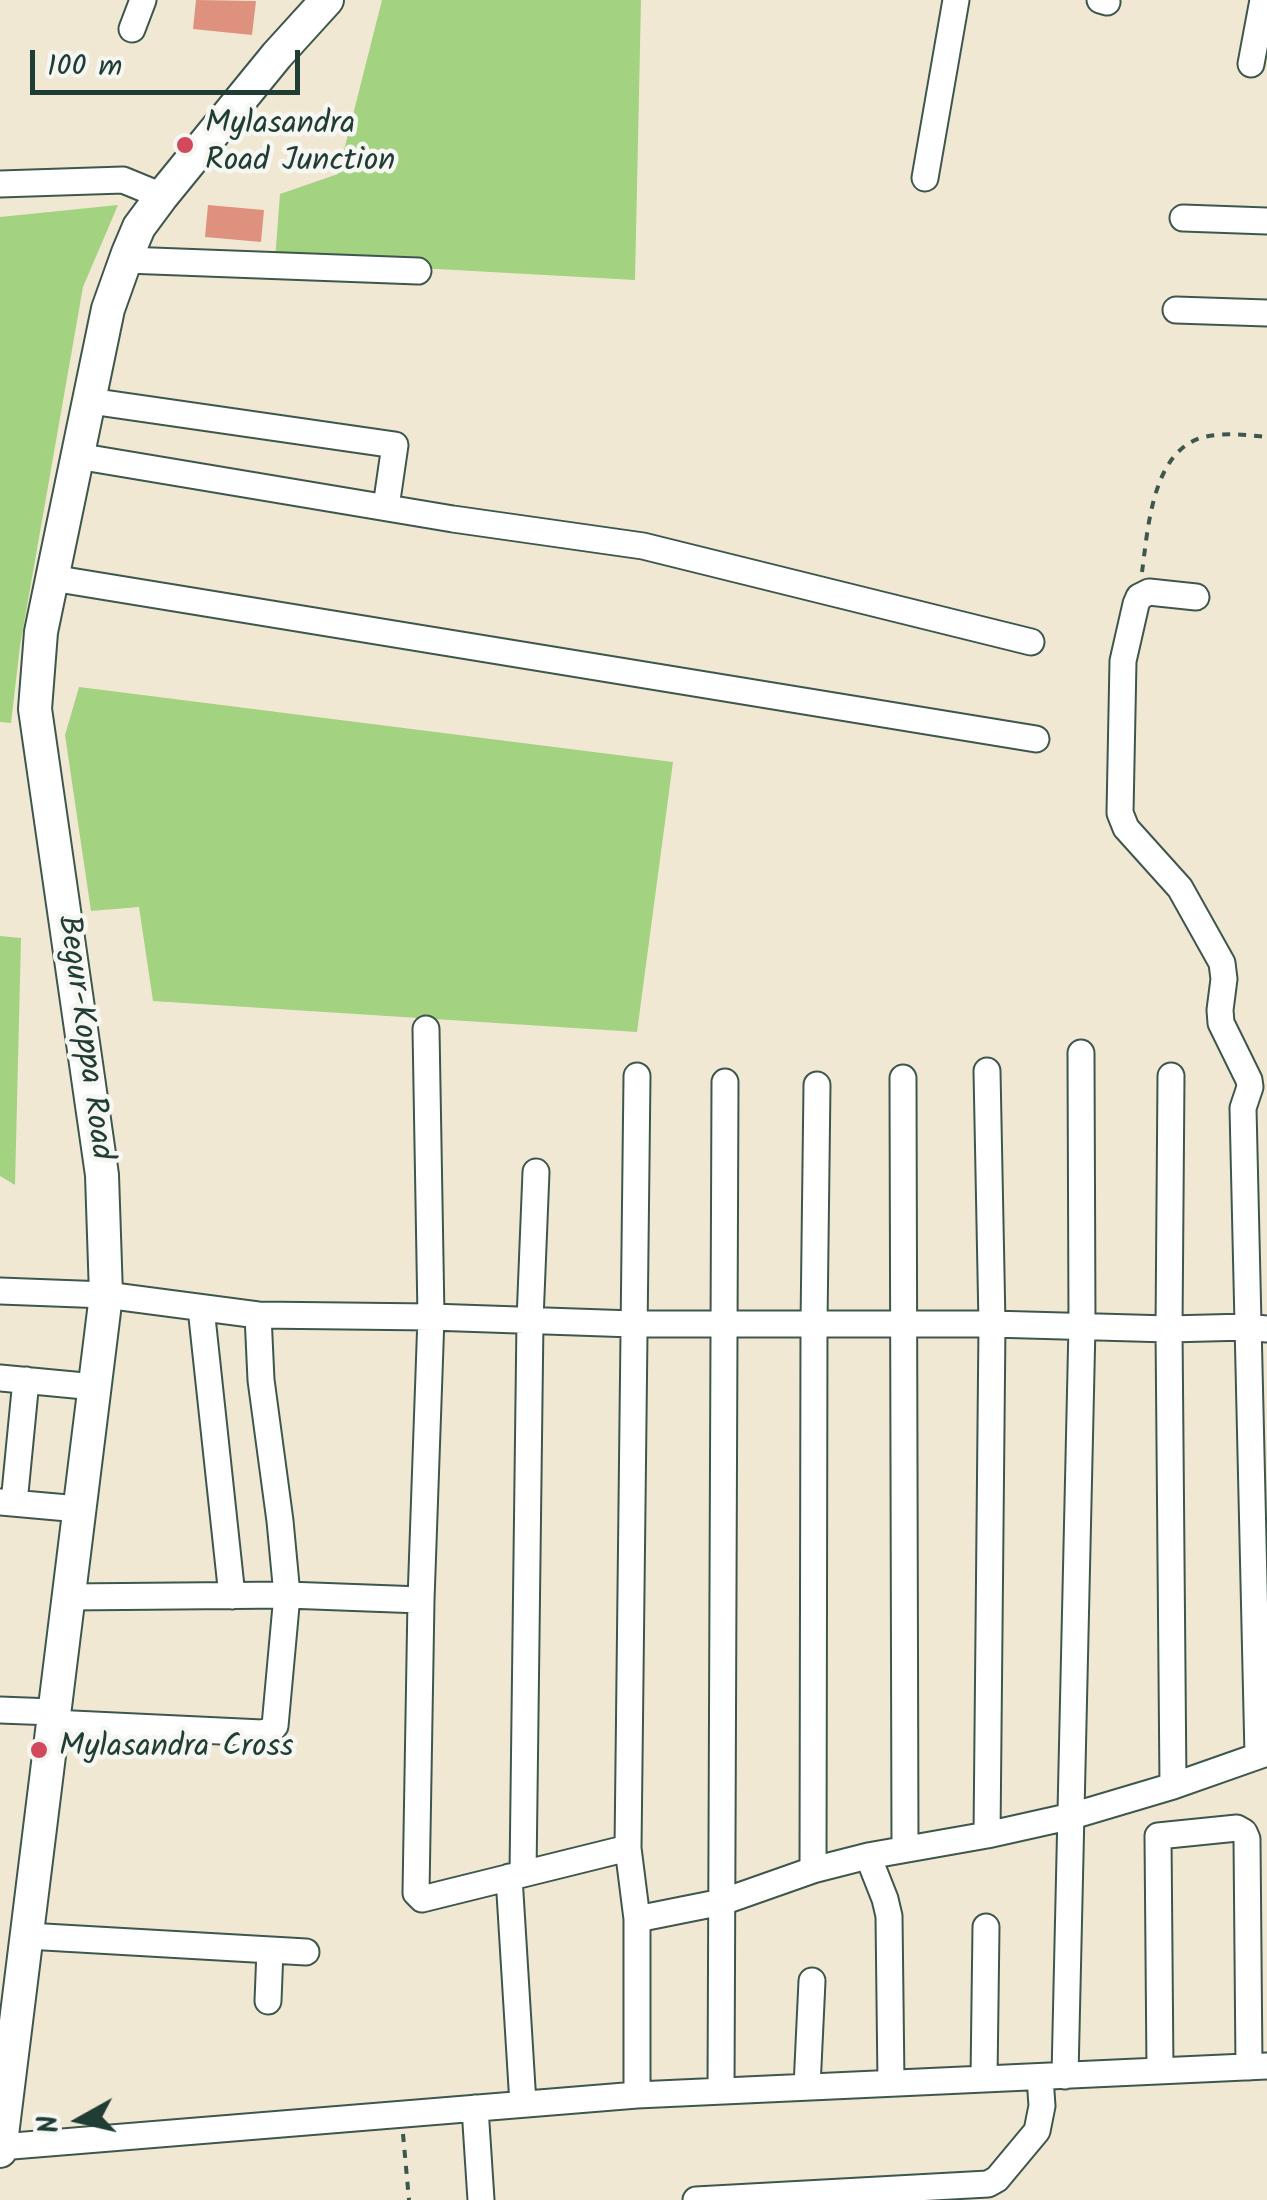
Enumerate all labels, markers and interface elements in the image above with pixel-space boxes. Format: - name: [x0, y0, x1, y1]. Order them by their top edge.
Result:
- scale bar: [35, 30, 305, 92]
- text: 100 m: [47, 43, 122, 91]
- place label: Mylasandra Road Junction: [205, 108, 395, 183]
- marker: Mylasandra Road Junction: [174, 134, 196, 156]
- street label: Begur-Koppa Road: [46, 913, 118, 1163]
- place label: Mylasandra Cross: [59, 1731, 294, 1769]
- marker: Mylasandra Cross: [28, 1739, 50, 1761]
- north arrow: [30, 2070, 130, 2170]
- text: N: [26, 2112, 73, 2136]

